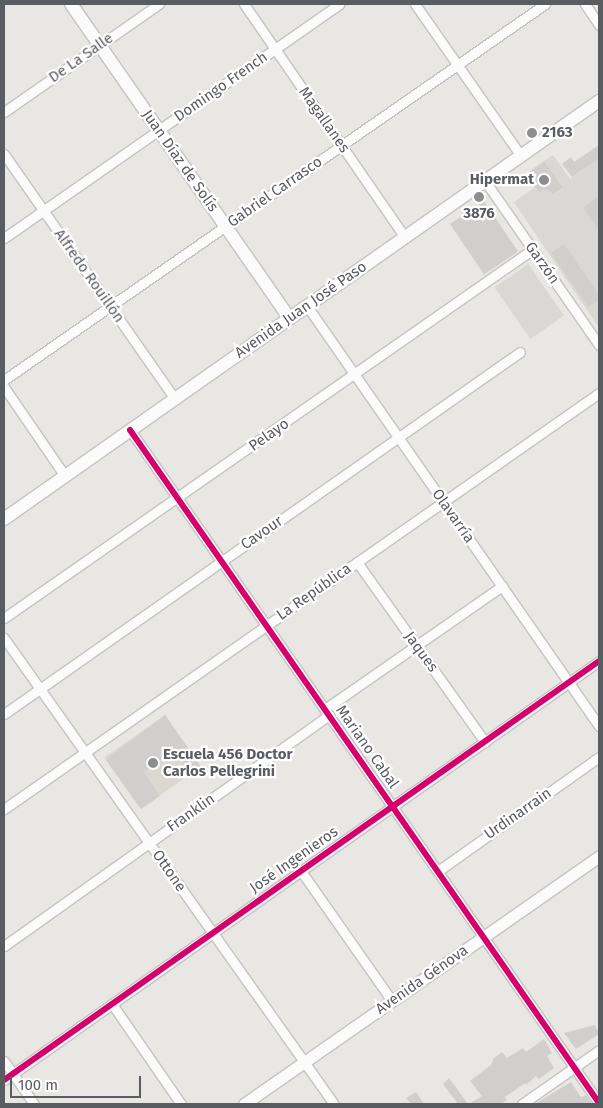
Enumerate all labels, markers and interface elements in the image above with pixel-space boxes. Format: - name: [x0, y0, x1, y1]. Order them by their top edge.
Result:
- street label: De La Salle: [45, 29, 117, 87]
- street label: Domingo French: [171, 48, 271, 126]
- street label: Magallanes: [295, 84, 353, 156]
- street label: Juan Díaz de Solís: [138, 106, 222, 216]
- place label: 2163: [542, 124, 572, 142]
- marker: 2163: [526, 127, 538, 139]
- street label: Gabriel Carrasco: [224, 153, 326, 231]
- place label: Hipermat: [470, 171, 534, 189]
- marker: Hipermat: [538, 174, 550, 186]
- marker: 3876: [473, 191, 485, 203]
- place label: 3876: [463, 205, 495, 223]
- street label: Alfredo Rouillón: [50, 226, 128, 326]
- street label: Garzón: [521, 238, 563, 288]
- street label: Avenida Juan José Paso: [232, 258, 370, 362]
- street label: Pelayo: [245, 415, 293, 455]
- street label: Olavarría: [428, 485, 478, 547]
- street label: Cavour: [238, 512, 286, 554]
- street label: La República: [273, 560, 355, 624]
- street label: Jaques: [400, 628, 442, 676]
- street label: Mariano Cabal: [332, 702, 402, 792]
- place label: Escuela 456 Doctor Carlos Pellegrini: [163, 745, 292, 780]
- marker: Escuela 456 Doctor Carlos Pellegrini: [147, 757, 159, 769]
- street label: Urdinarrain: [481, 784, 555, 844]
- street label: Franklin: [164, 790, 218, 836]
- street label: José Ingenieros: [246, 823, 342, 897]
- street label: Ottone: [148, 847, 190, 895]
- street label: Avenida Génova: [372, 941, 472, 1019]
- scale bar: [12, 1066, 144, 1098]
- text: 100 m: [18, 1076, 58, 1094]

